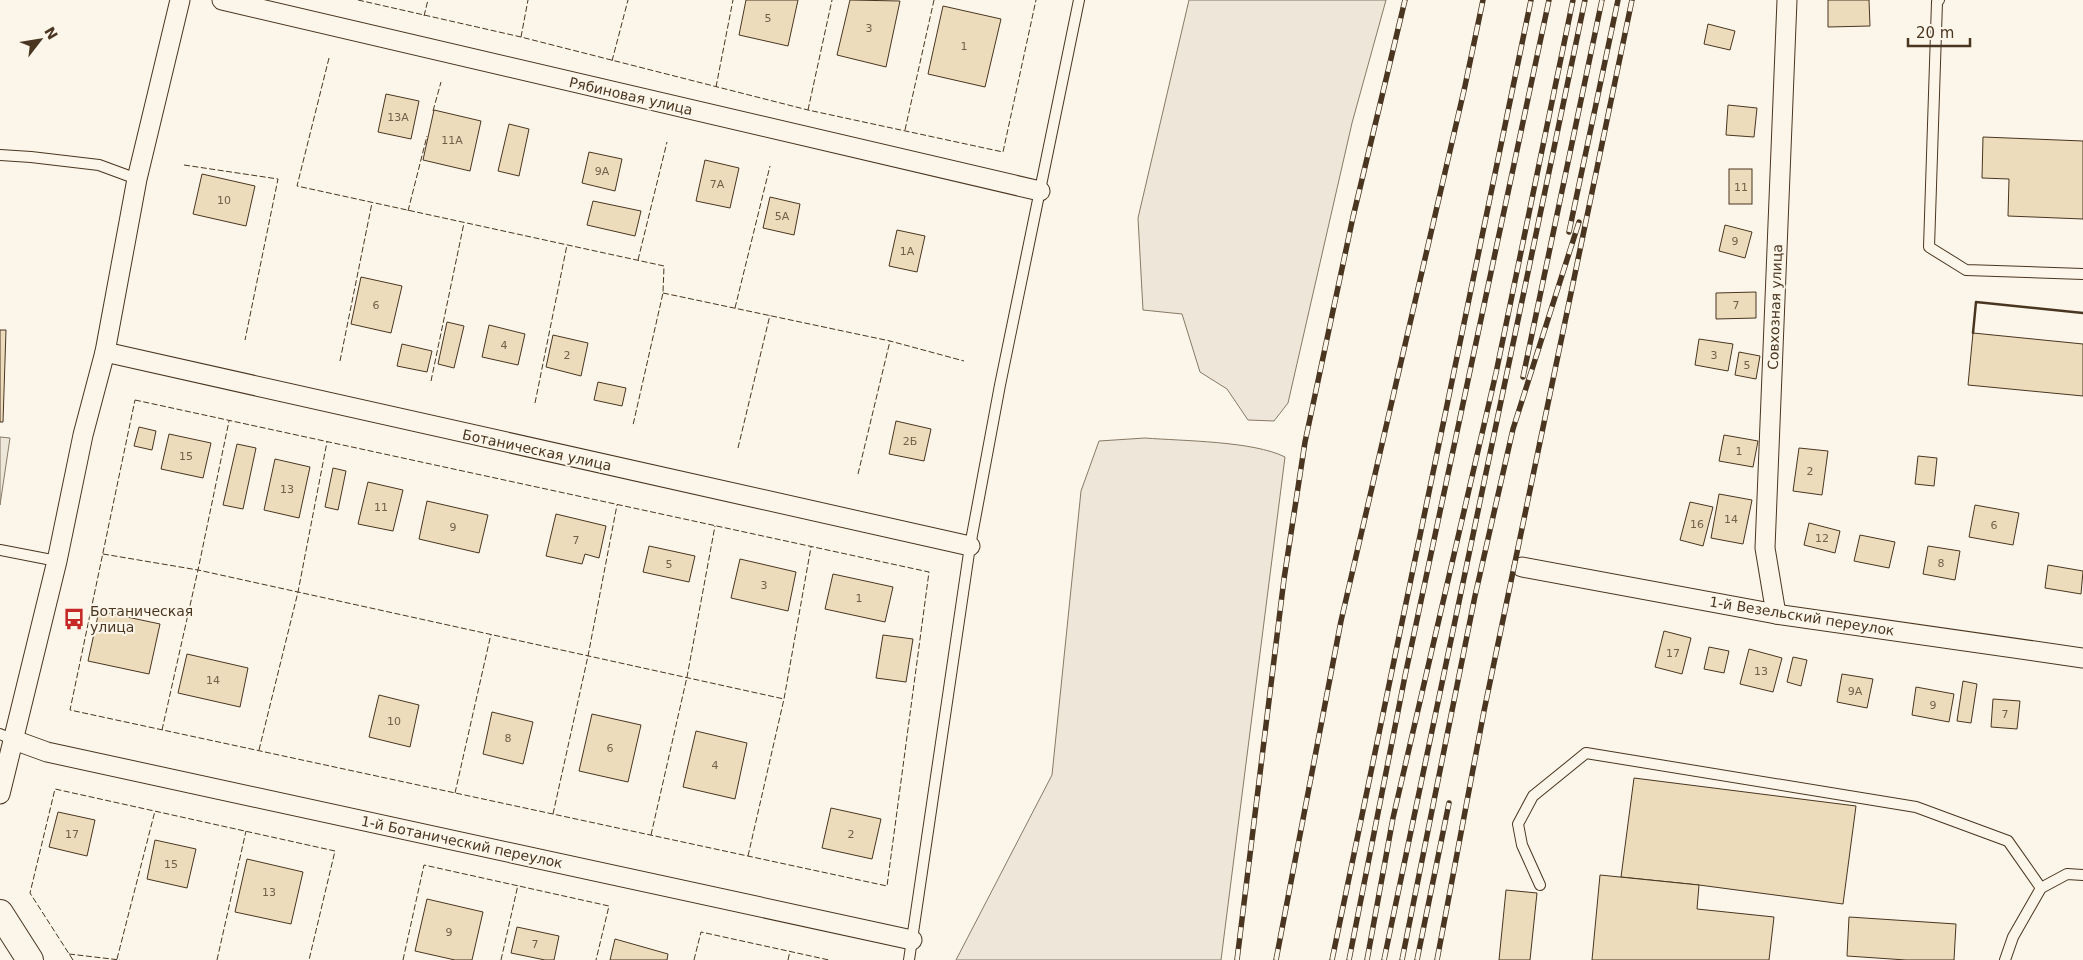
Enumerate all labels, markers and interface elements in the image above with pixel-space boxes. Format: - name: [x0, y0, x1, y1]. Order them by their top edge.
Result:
- house number: 5: [765, 12, 772, 25]
- north arrow: [15, 15, 65, 65]
- scale bar: [1908, 15, 1970, 47]
- house number: 3: [866, 22, 873, 35]
- text: N: [41, 24, 61, 42]
- text: 20 m: [1916, 24, 1954, 42]
- house number: 1: [961, 40, 968, 53]
- street label: Рябиновая улица: [568, 74, 694, 118]
- house number: 13А: [387, 111, 409, 124]
- house number: 11А: [441, 134, 463, 147]
- house number: 9А: [595, 165, 610, 178]
- house number: 7А: [710, 178, 725, 191]
- house number: 11: [1734, 181, 1748, 194]
- house number: 10: [217, 194, 231, 207]
- house number: 5А: [775, 210, 790, 223]
- house number: 9: [1732, 235, 1739, 248]
- street label: Совхозная улица: [1765, 244, 1785, 370]
- house number: 1А: [900, 245, 915, 258]
- house number: 6: [373, 299, 380, 312]
- house number: 7: [1733, 299, 1740, 312]
- house number: 4: [501, 339, 508, 352]
- house number: 2: [564, 349, 571, 362]
- house number: 3: [1711, 349, 1718, 362]
- house number: 5: [1744, 359, 1751, 372]
- street label: Ботаническая улица: [461, 426, 613, 474]
- house number: 2Б: [903, 435, 917, 448]
- house number: 1: [1736, 445, 1743, 458]
- house number: 15: [179, 450, 193, 463]
- house number: 2: [1807, 465, 1814, 478]
- house number: 13: [280, 483, 294, 496]
- house number: 11: [374, 501, 388, 514]
- house number: 14: [1724, 513, 1738, 526]
- house number: 16: [1690, 518, 1704, 531]
- house number: 6: [1991, 519, 1998, 532]
- house number: 9: [450, 521, 457, 534]
- house number: 12: [1815, 532, 1829, 545]
- house number: 7: [573, 534, 580, 547]
- house number: 8: [1938, 557, 1945, 570]
- house number: 5: [666, 558, 673, 571]
- house number: 3: [761, 579, 768, 592]
- house number: 1: [856, 592, 863, 605]
- street label: 1-й Везельский переулок: [1708, 593, 1896, 639]
- place label: Ботаническая улица: [90, 603, 193, 635]
- bus stop icon: Ботаническая улица: [61, 606, 87, 632]
- house number: 17: [1666, 647, 1680, 660]
- house number: 13: [1754, 665, 1768, 678]
- house number: 14: [206, 674, 220, 687]
- house number: 9А: [1848, 685, 1863, 698]
- house number: 9: [1930, 699, 1937, 712]
- house number: 7: [2002, 708, 2009, 721]
- house number: 10: [387, 715, 401, 728]
- house number: 8: [505, 732, 512, 745]
- house number: 6: [607, 742, 614, 755]
- house number: 4: [712, 759, 719, 772]
- street label: 1-й Ботанический переулок: [360, 813, 564, 871]
- house number: 17: [65, 828, 79, 841]
- house number: 2: [848, 828, 855, 841]
- house number: 15: [164, 858, 178, 871]
- house number: 13: [262, 886, 276, 899]
- house number: 9: [446, 926, 453, 939]
- house number: 7: [532, 938, 539, 951]

